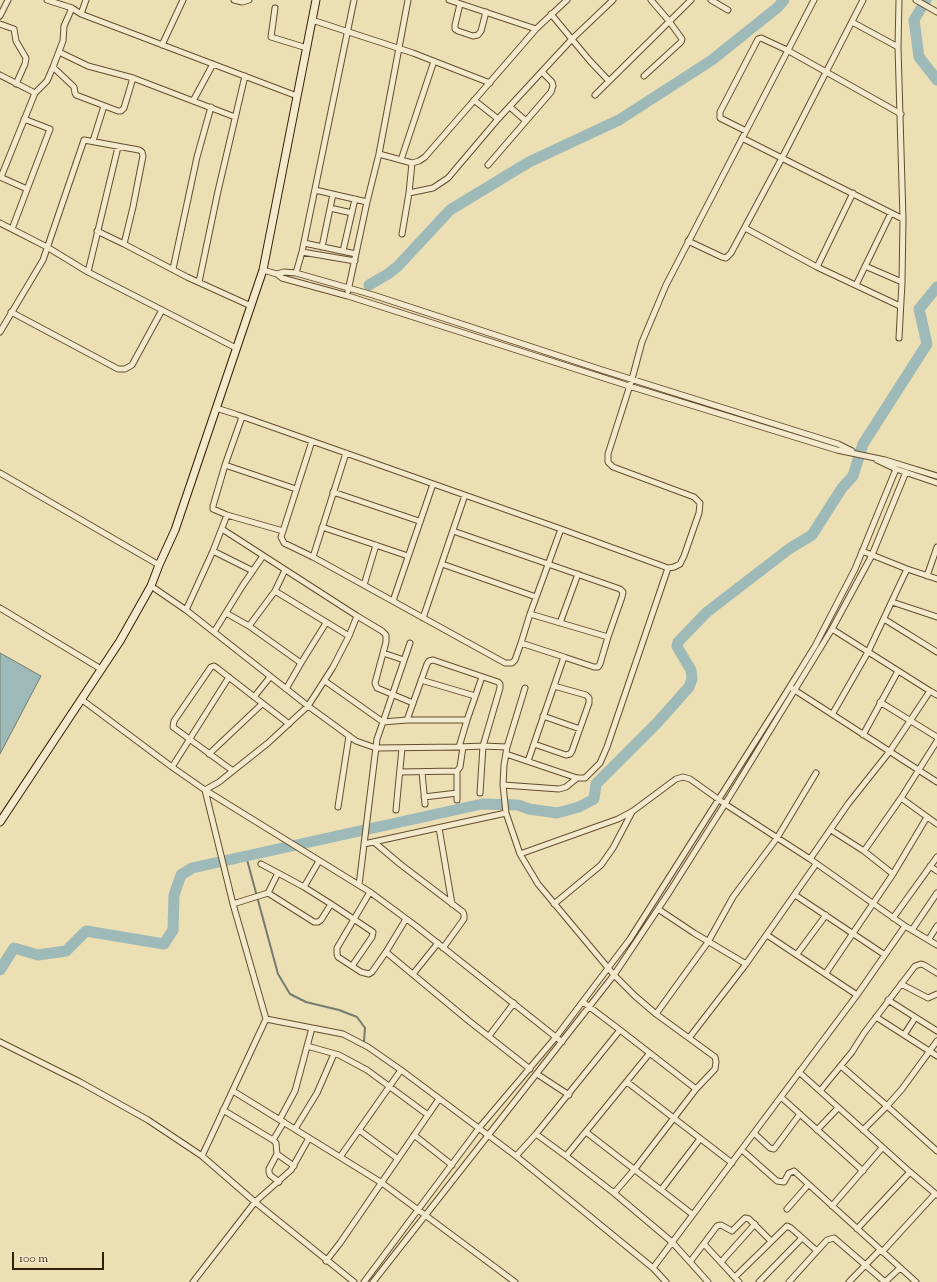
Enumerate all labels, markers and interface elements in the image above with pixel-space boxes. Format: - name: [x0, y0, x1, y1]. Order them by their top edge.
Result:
- scale bar: [14, 1244, 106, 1270]
- text: 100 m: [19, 1250, 48, 1268]

